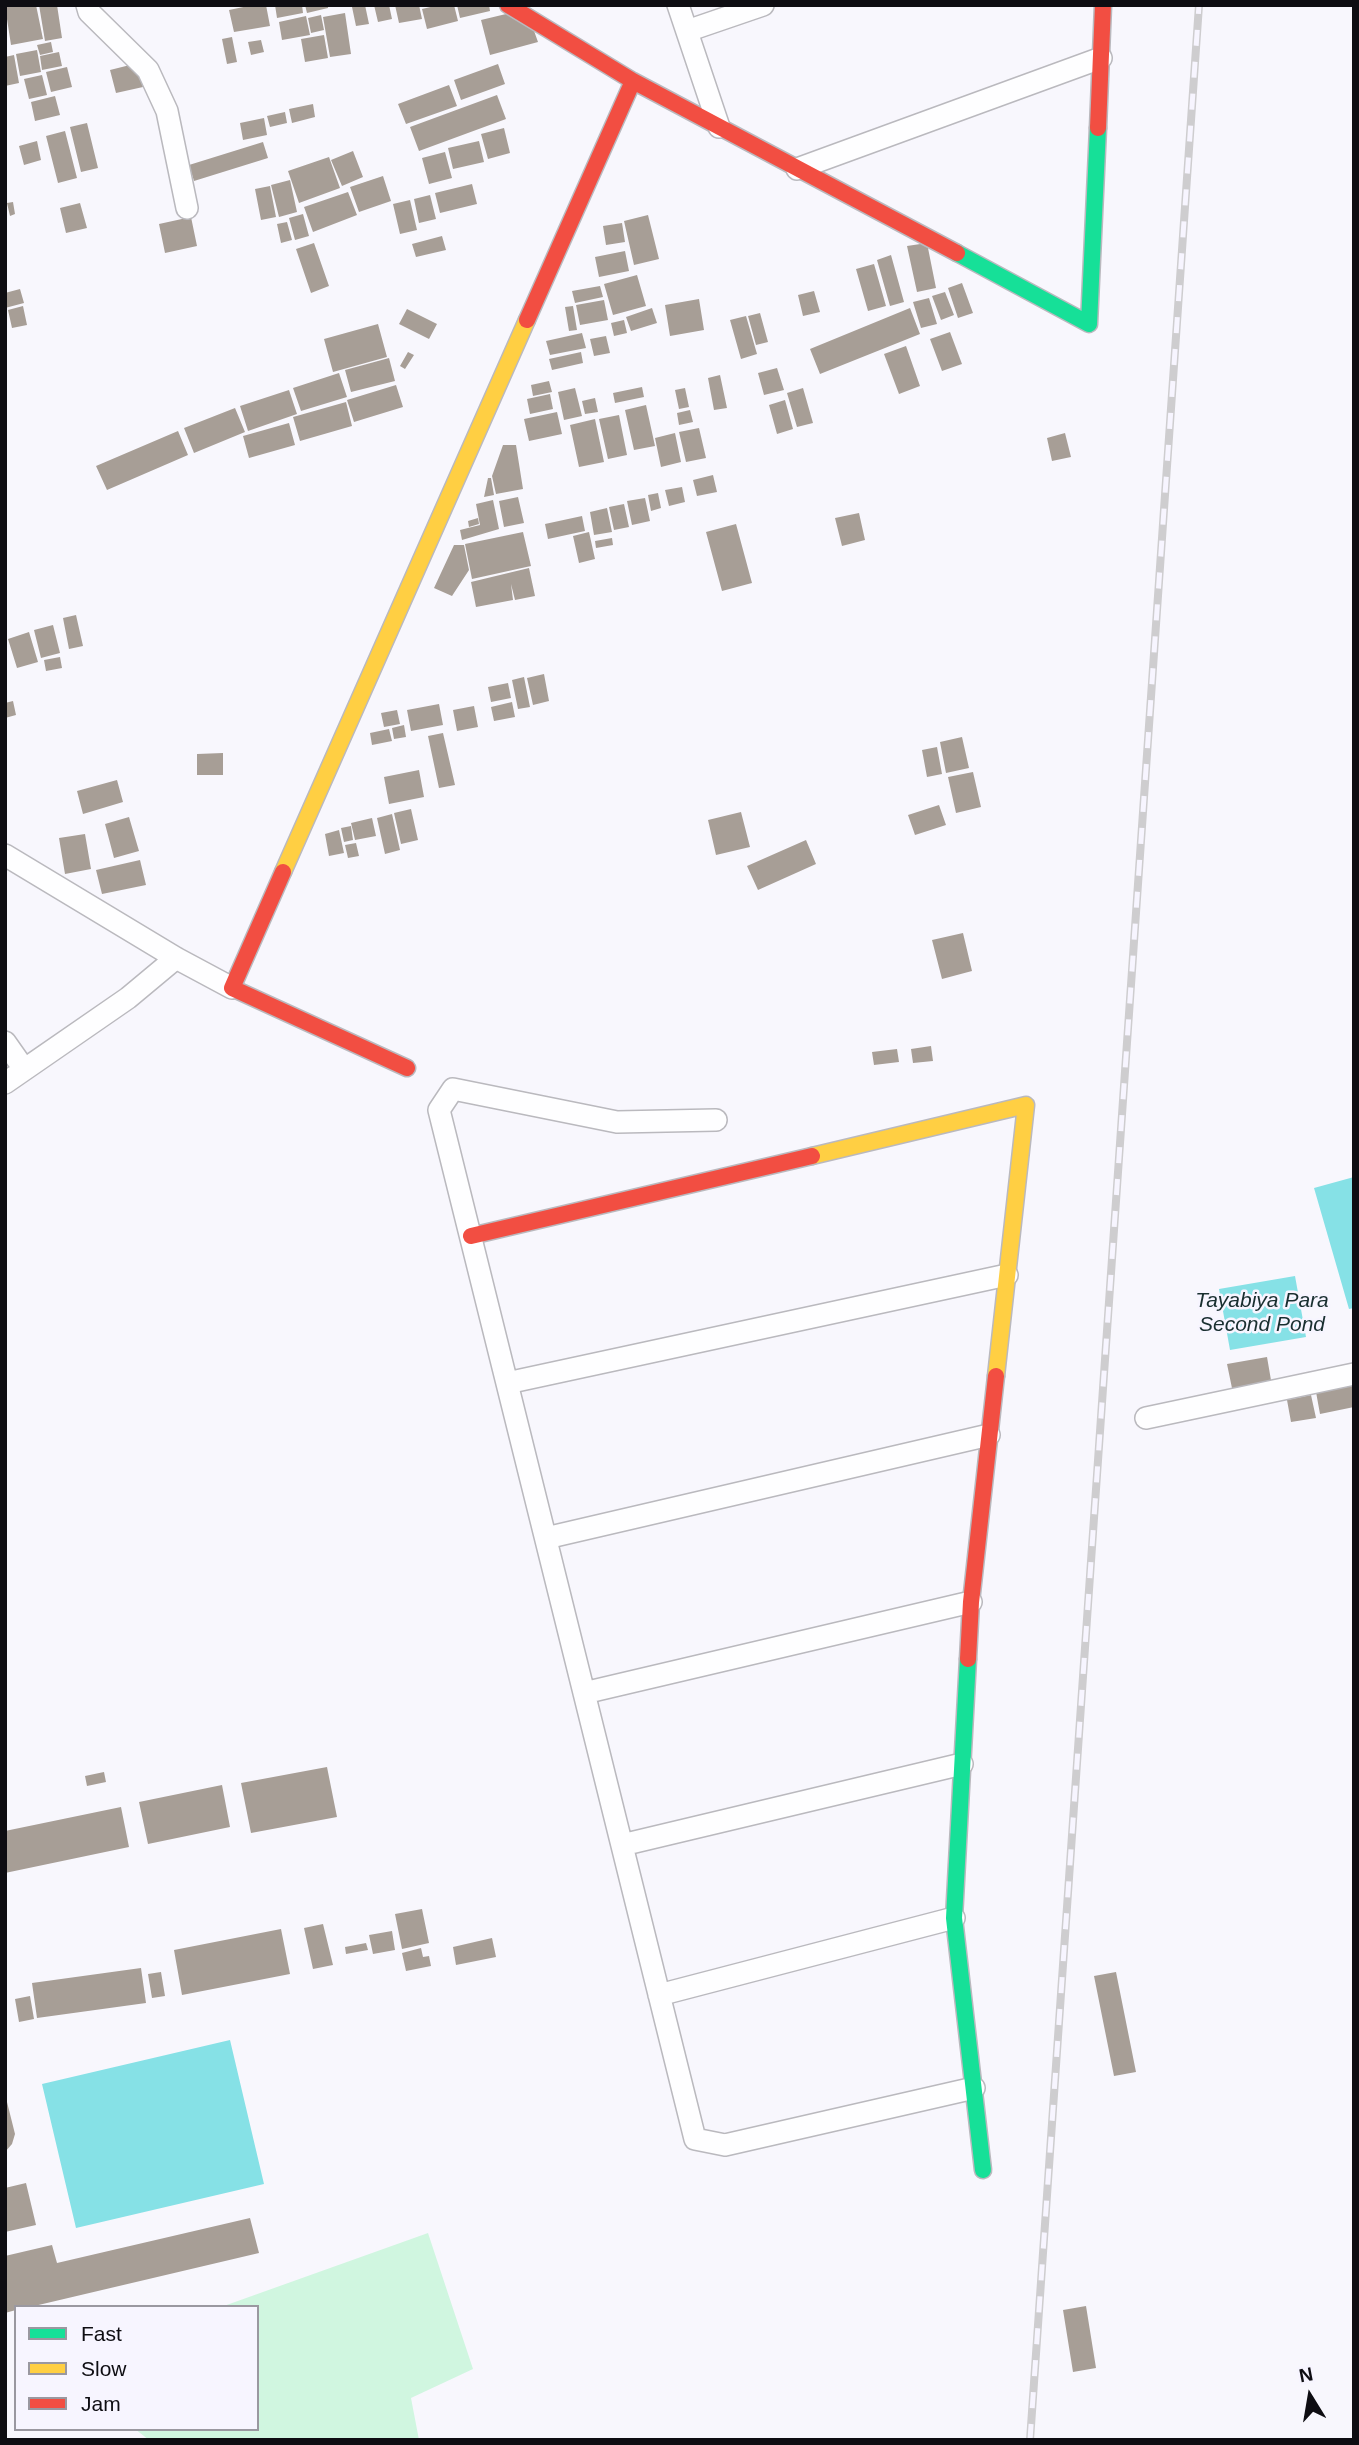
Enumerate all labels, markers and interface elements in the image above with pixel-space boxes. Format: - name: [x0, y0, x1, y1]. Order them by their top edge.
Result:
- water label: Tayabiya Para Second Pond: [1195, 1288, 1329, 1338]
- legend: [14, 2305, 259, 2431]
- text: Fast: [81, 2322, 122, 2345]
- text: Slow: [81, 2357, 127, 2380]
- north arrow: [1275, 2361, 1345, 2431]
- text: N: [1297, 2363, 1315, 2387]
- text: Jam: [81, 2392, 121, 2415]

